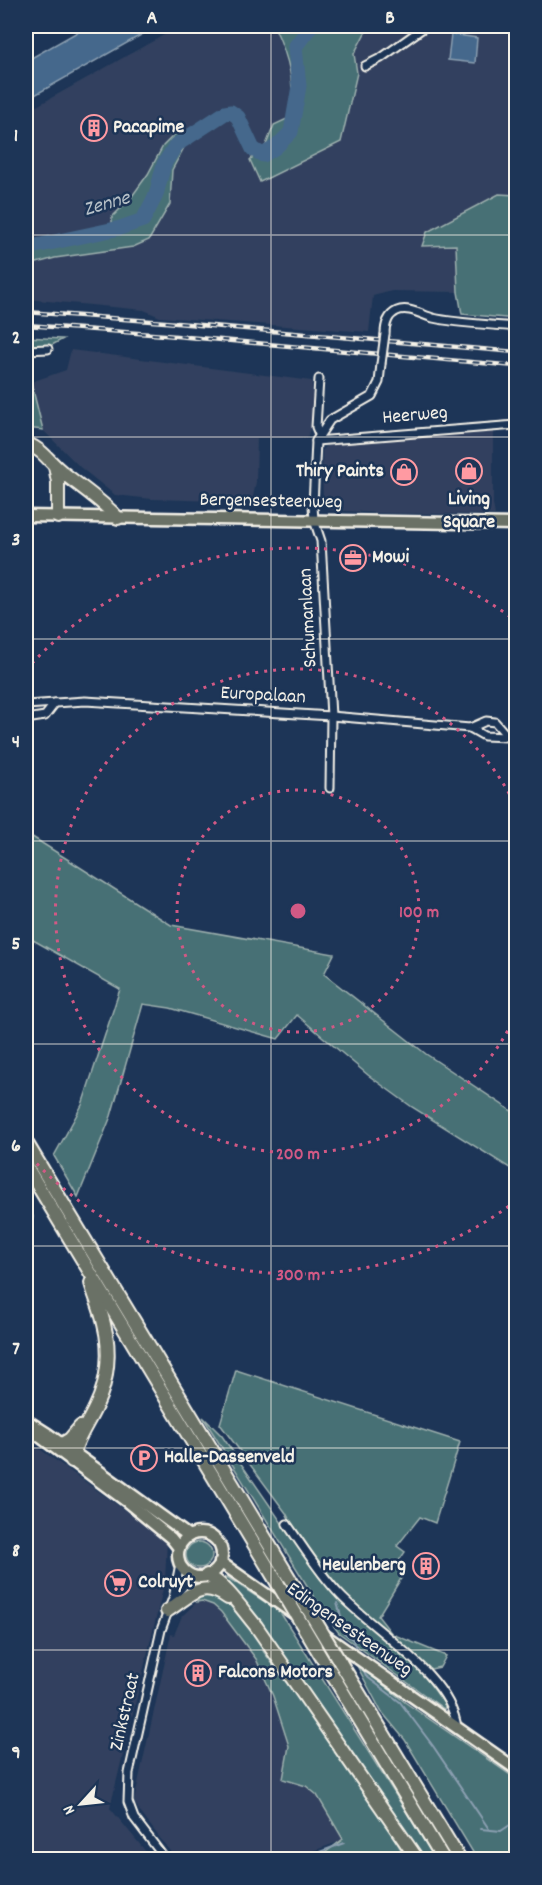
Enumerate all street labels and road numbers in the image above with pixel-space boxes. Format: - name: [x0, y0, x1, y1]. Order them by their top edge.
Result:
- street label: Heerweg: [381, 399, 449, 433]
- street label: Bergensesteenweg: [199, 487, 343, 517]
- street label: Schumanlaan: [292, 567, 326, 669]
- street label: Europalaan: [220, 680, 306, 712]
- street label: Edingensesteenweg: [280, 1576, 418, 1684]
- street label: Zinkstraat: [103, 1670, 149, 1754]

